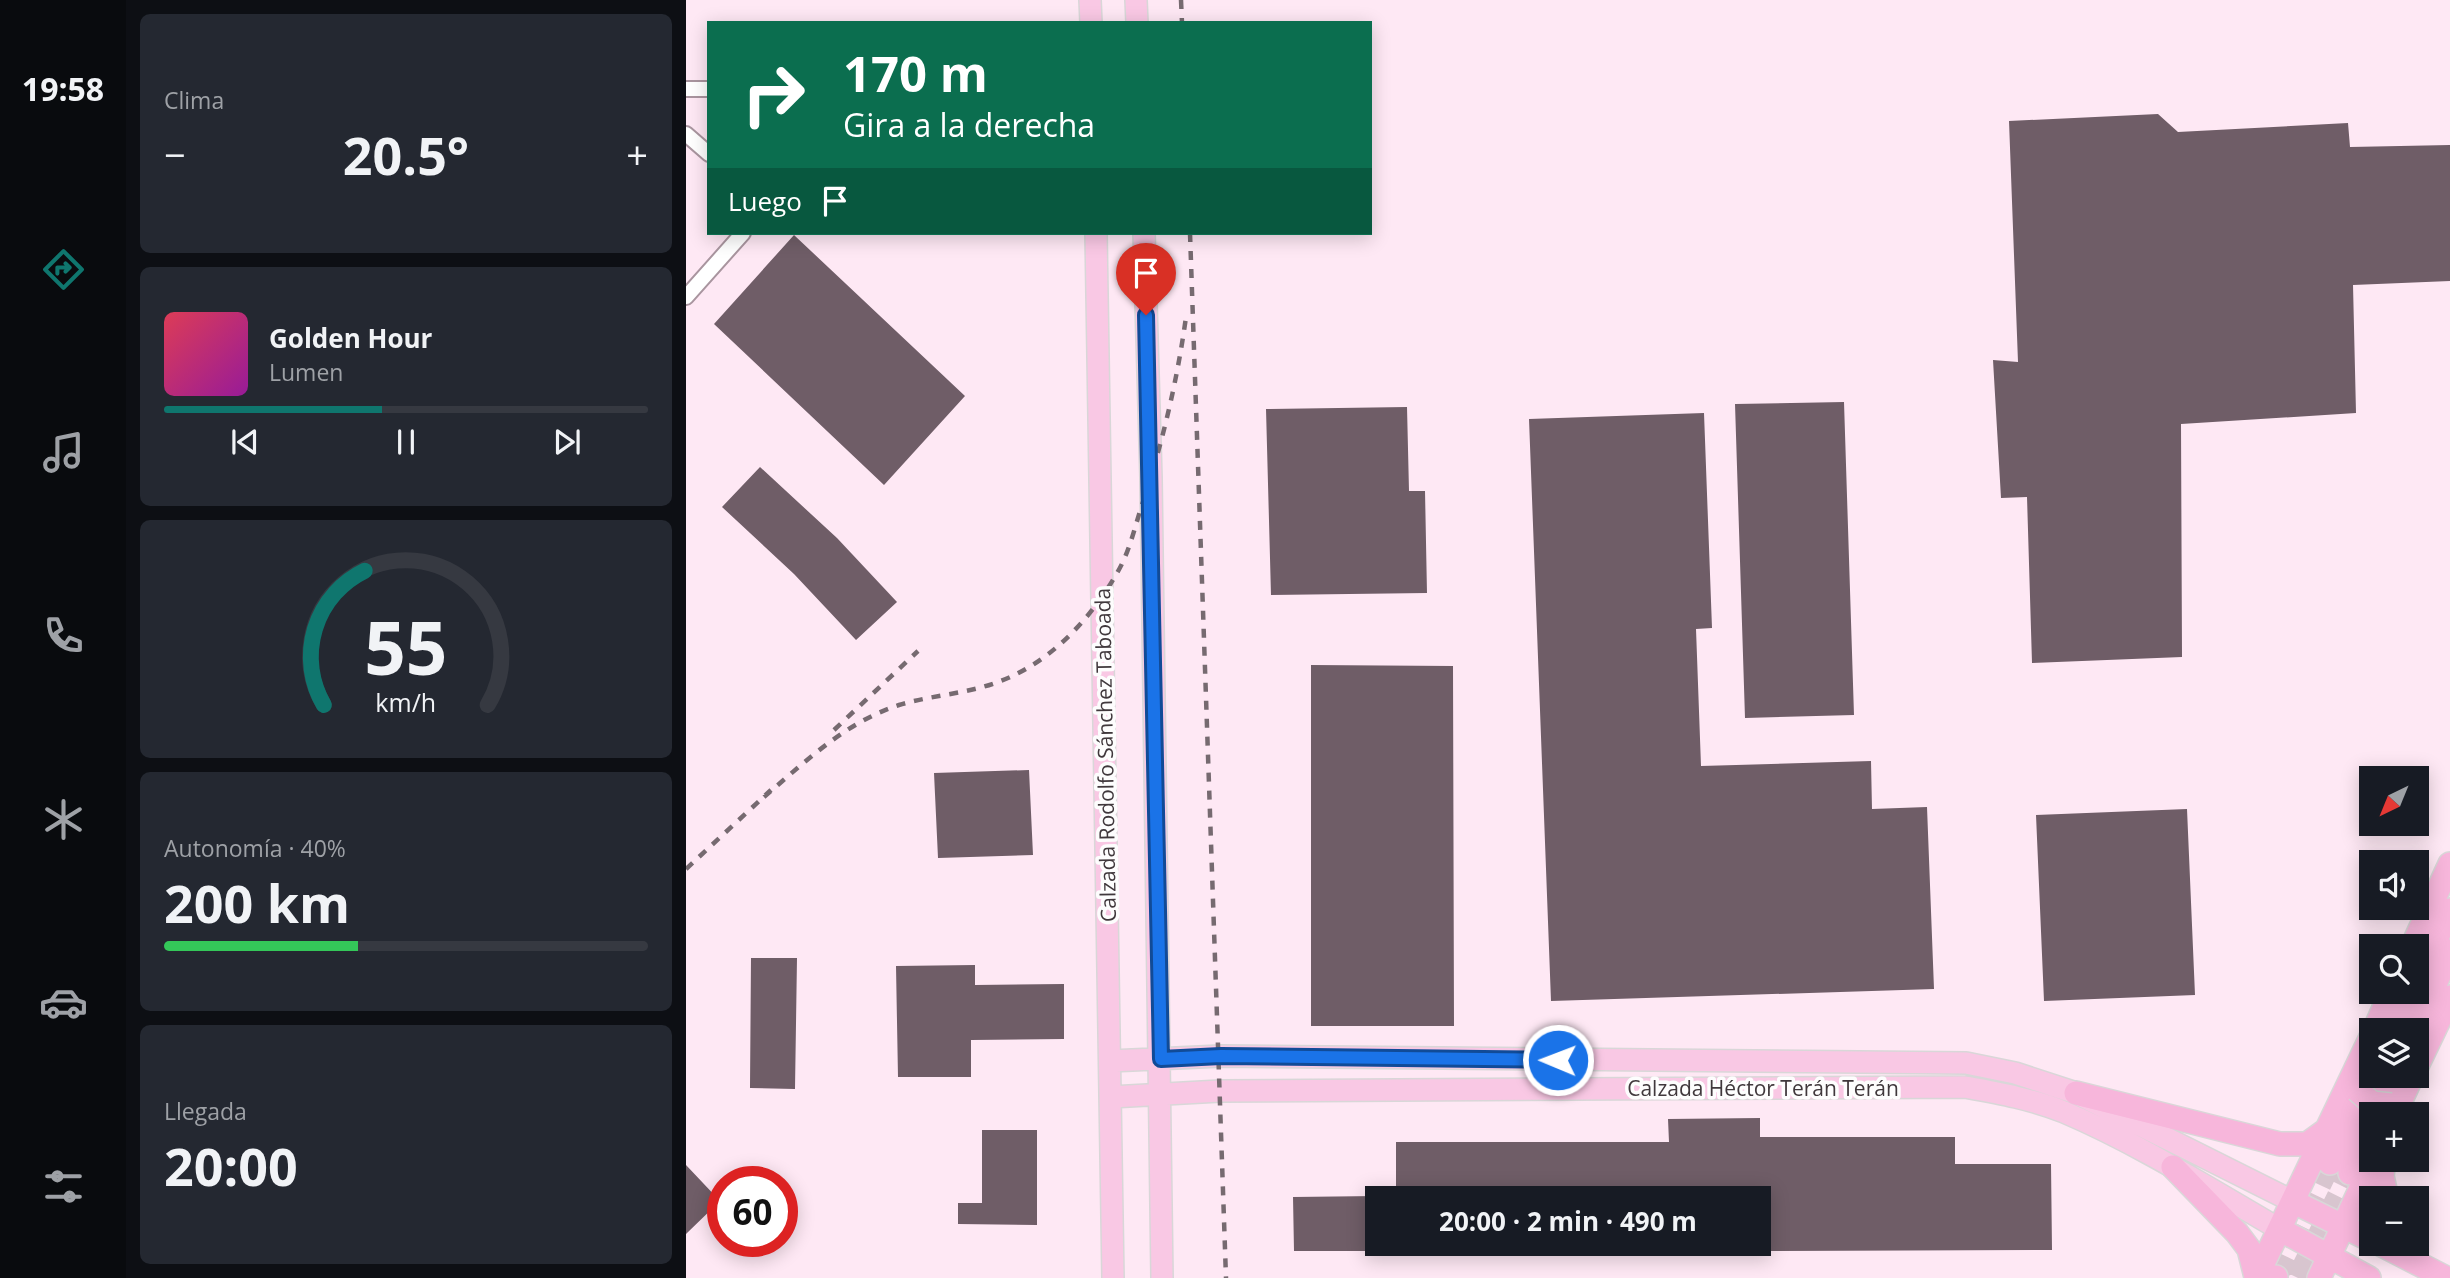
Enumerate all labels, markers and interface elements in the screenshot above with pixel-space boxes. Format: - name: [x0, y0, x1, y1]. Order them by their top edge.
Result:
- text: 170 m: [843, 40, 988, 106]
- icon: right: [728, 49, 819, 140]
- text: 19:58: [22, 67, 104, 110]
- text: Clima: [164, 84, 224, 116]
- text: Gira a la derecha: [843, 103, 1095, 146]
- text: 20.5°: [343, 119, 469, 190]
- text: −: [164, 128, 186, 180]
- text: +: [626, 128, 648, 180]
- icon: arrive: [816, 182, 854, 220]
- text: Luego: [728, 183, 802, 219]
- pin: [1116, 243, 1176, 315]
- icon: directions: [39, 245, 88, 294]
- icon: arrive: [1127, 254, 1165, 292]
- text: Golden Hour: [269, 320, 432, 356]
- text: Lumen: [269, 356, 343, 388]
- icon: previous: [226, 423, 264, 461]
- icon: pause: [387, 423, 425, 461]
- icon: next: [548, 423, 586, 461]
- icon: music: [39, 428, 88, 477]
- street label: Calzada Rodolfo Sánchez Taboada: [1088, 588, 1122, 922]
- text: 55: [364, 597, 448, 696]
- icon: phone: [39, 611, 88, 660]
- text: km/h: [376, 685, 436, 719]
- north arrow: [2359, 766, 2429, 836]
- map controls: [2359, 766, 2429, 1256]
- icon: climate: [39, 795, 88, 844]
- text: Autonomía · 40%: [164, 832, 346, 864]
- button: sound: [2359, 850, 2429, 920]
- text: 200 km: [164, 867, 350, 938]
- button: search: [2359, 934, 2429, 1004]
- icon: car: [39, 978, 88, 1027]
- button: layers: [2359, 1018, 2429, 1088]
- position arrow: [1521, 1023, 1595, 1097]
- street label: Calzada Héctor Terán Terán: [1627, 1074, 1899, 1102]
- text: Llegada: [164, 1095, 247, 1127]
- button: +: [2359, 1102, 2429, 1172]
- text: 20:00: [164, 1130, 298, 1201]
- icon: filters: [39, 1162, 88, 1211]
- speed limit sign: 60: [707, 1166, 798, 1257]
- button: −: [2359, 1186, 2429, 1256]
- text: 20:00 · 2 min · 490 m: [1439, 1203, 1697, 1239]

